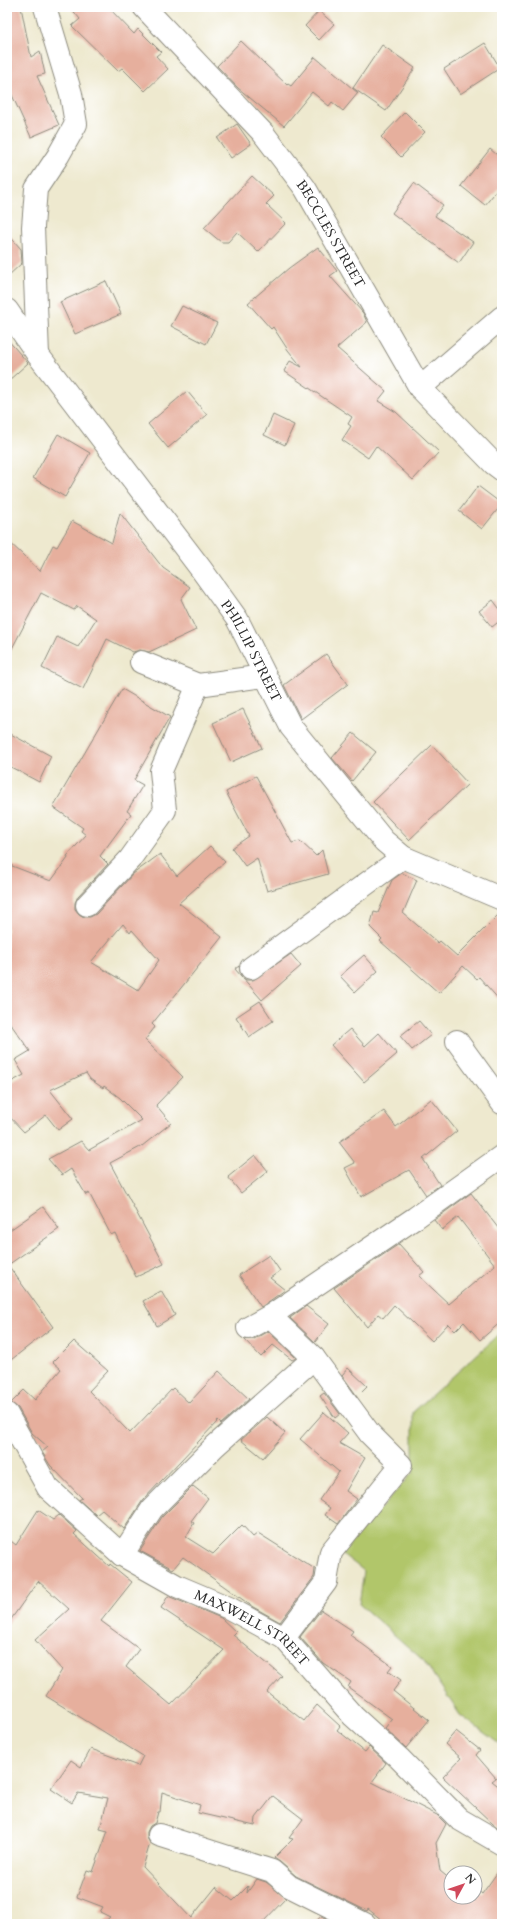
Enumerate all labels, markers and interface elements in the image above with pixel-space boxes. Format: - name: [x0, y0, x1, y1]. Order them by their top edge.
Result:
- street label: BECCLES STREET: [292, 175, 370, 291]
- street label: PHILLIP STREET: [217, 596, 286, 705]
- street label: MAXWELL STREET: [191, 1585, 314, 1670]
- north arrow: [443, 1865, 483, 1905]
- text: N: [461, 1870, 479, 1888]

